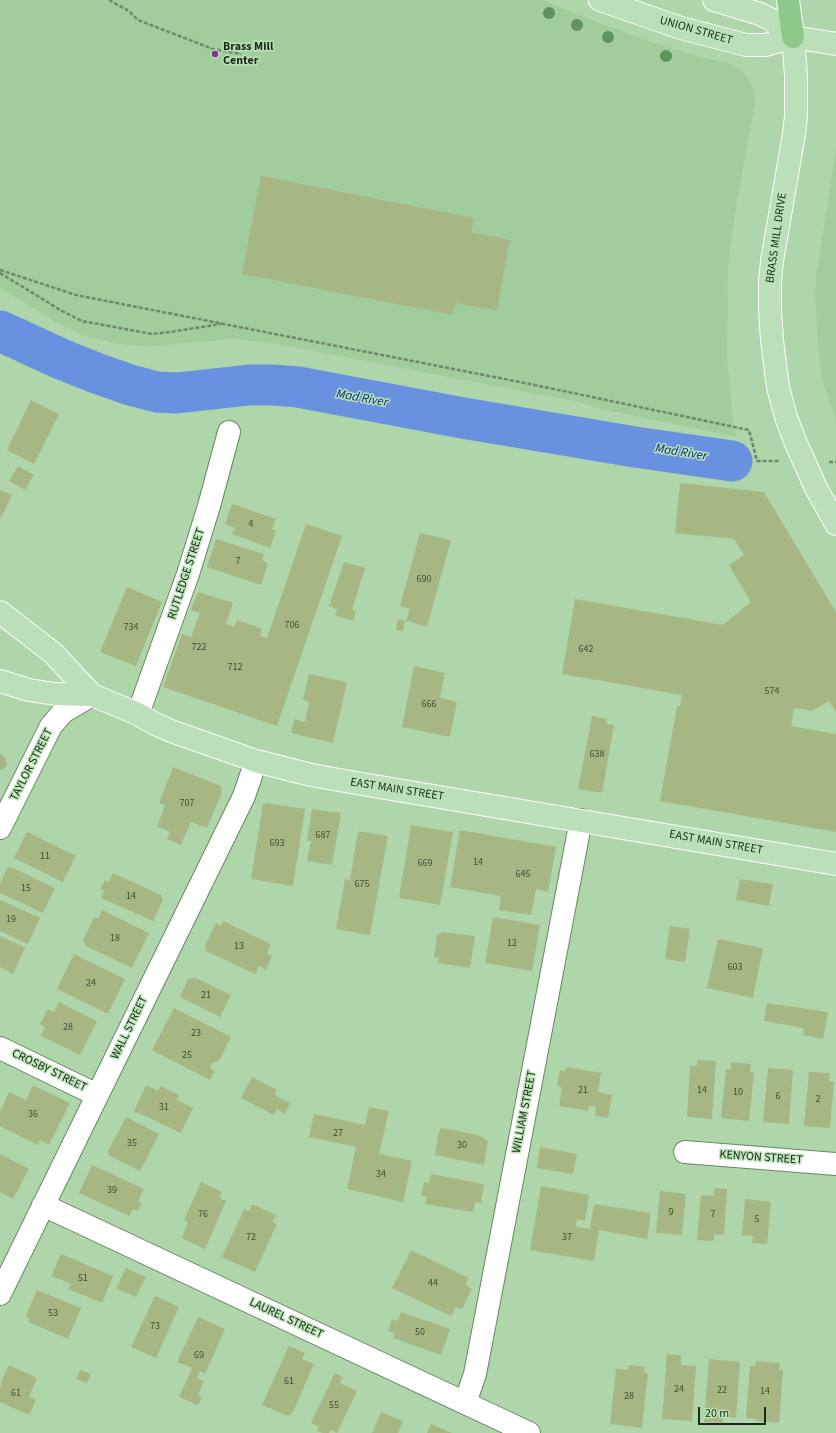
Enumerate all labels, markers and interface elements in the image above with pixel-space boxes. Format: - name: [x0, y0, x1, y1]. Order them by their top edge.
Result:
- street label: UNION STREET: [658, 14, 734, 48]
- place label: Brass Mill Center: [223, 40, 273, 68]
- marker: Brass Mill Center: [210, 49, 220, 59]
- street label: BRASS MILL DRIVE: [764, 192, 790, 284]
- water label: Mad River: [335, 387, 389, 411]
- water label: Mad River: [654, 441, 708, 465]
- house number: 4: [249, 519, 253, 531]
- street label: RUTLEDGE STREET: [165, 527, 209, 621]
- house number: 7: [236, 556, 240, 568]
- house number: 690: [417, 574, 431, 586]
- house number: 706: [285, 620, 299, 632]
- house number: 734: [124, 622, 138, 634]
- house number: 722: [192, 642, 206, 654]
- house number: 642: [579, 644, 593, 656]
- house number: 712: [228, 662, 242, 674]
- house number: 574: [765, 686, 779, 698]
- house number: 666: [422, 699, 436, 711]
- street label: TAYLOR STREET: [8, 726, 56, 804]
- house number: 638: [590, 749, 604, 761]
- street label: EAST MAIN STREET: [349, 775, 445, 805]
- house number: 707: [180, 798, 194, 810]
- street label: EAST MAIN STREET: [668, 828, 764, 858]
- house number: 687: [316, 830, 330, 842]
- house number: 693: [270, 838, 284, 850]
- house number: 11: [40, 851, 50, 863]
- house number: 14: [473, 857, 483, 869]
- house number: 669: [418, 858, 432, 870]
- house number: 645: [516, 869, 530, 881]
- house number: 675: [355, 879, 369, 891]
- house number: 15: [21, 883, 31, 895]
- house number: 14: [126, 891, 136, 903]
- house number: 19: [6, 914, 16, 926]
- house number: 18: [110, 933, 120, 945]
- house number: 12: [507, 938, 517, 950]
- house number: 13: [234, 941, 244, 953]
- house number: 603: [728, 962, 742, 974]
- house number: 24: [86, 978, 96, 990]
- house number: 21: [201, 990, 211, 1002]
- street label: WALL STREET: [109, 994, 151, 1062]
- house number: 28: [63, 1022, 73, 1034]
- house number: 23: [191, 1028, 201, 1040]
- street label: CROSBY STREET: [9, 1047, 89, 1095]
- house number: 25: [182, 1050, 192, 1062]
- street label: WILLIAM STREET: [510, 1070, 540, 1154]
- house number: 21: [578, 1085, 588, 1097]
- house number: 14: [697, 1085, 707, 1097]
- house number: 10: [733, 1087, 743, 1099]
- house number: 6: [776, 1091, 780, 1103]
- house number: 2: [816, 1094, 820, 1106]
- house number: 31: [159, 1102, 169, 1114]
- house number: 36: [28, 1109, 38, 1121]
- house number: 27: [333, 1128, 343, 1140]
- house number: 35: [127, 1138, 137, 1150]
- house number: 30: [457, 1140, 467, 1152]
- street label: KENYON STREET: [719, 1148, 803, 1168]
- house number: 34: [376, 1169, 386, 1181]
- house number: 39: [107, 1185, 117, 1197]
- house number: 9: [669, 1207, 673, 1219]
- house number: 76: [198, 1209, 208, 1221]
- house number: 7: [711, 1209, 715, 1221]
- house number: 5: [755, 1214, 759, 1226]
- house number: 72: [246, 1232, 256, 1244]
- house number: 37: [562, 1232, 572, 1244]
- house number: 51: [78, 1273, 88, 1285]
- house number: 44: [428, 1278, 438, 1290]
- street label: LAUREL STREET: [247, 1296, 325, 1342]
- house number: 53: [48, 1308, 58, 1320]
- house number: 73: [150, 1321, 160, 1333]
- house number: 50: [415, 1327, 425, 1339]
- house number: 69: [194, 1350, 204, 1362]
- house number: 61: [284, 1376, 294, 1388]
- house number: 24: [674, 1384, 684, 1396]
- house number: 22: [717, 1385, 727, 1397]
- house number: 14: [760, 1386, 770, 1398]
- house number: 61: [11, 1388, 21, 1400]
- house number: 28: [624, 1391, 634, 1403]
- scale bar: [700, 1399, 768, 1425]
- house number: 55: [329, 1400, 339, 1412]
- text: 20 m: [705, 1405, 729, 1422]

